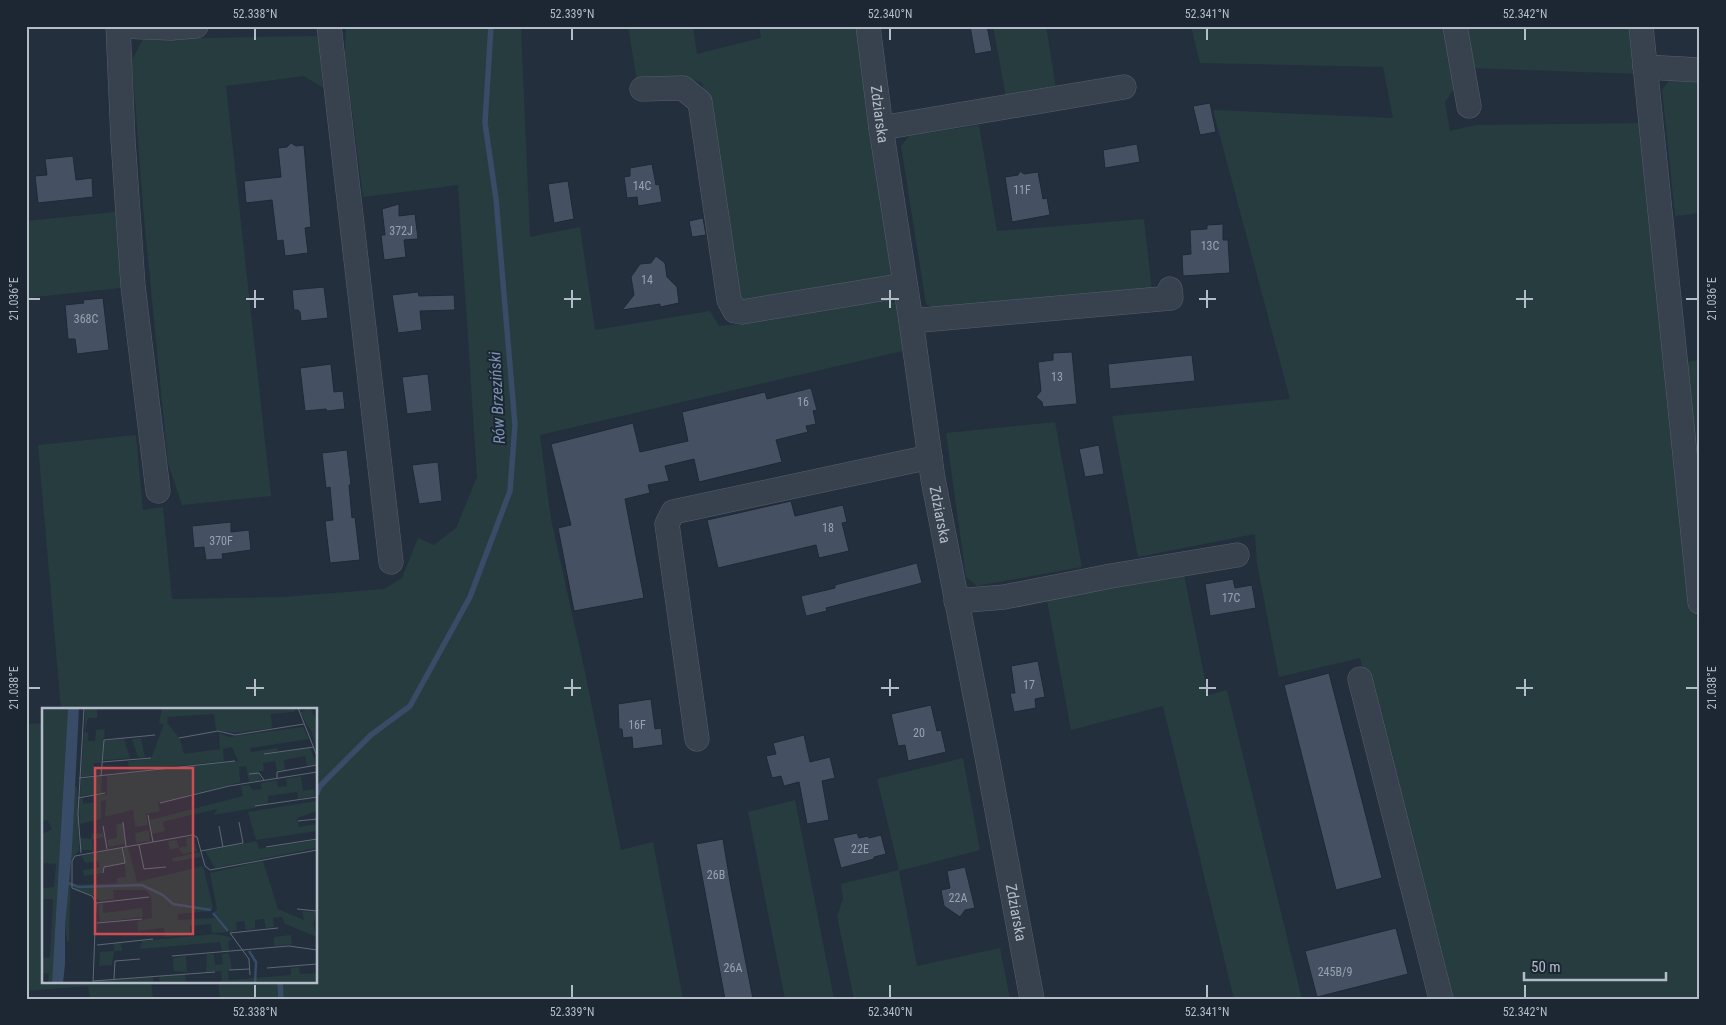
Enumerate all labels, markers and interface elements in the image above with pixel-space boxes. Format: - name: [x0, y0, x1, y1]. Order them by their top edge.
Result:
- text: 52.338°N: [233, 7, 277, 21]
- text: 52.339°N: [550, 7, 594, 21]
- text: 52.340°N: [868, 7, 912, 21]
- text: 52.341°N: [1185, 7, 1229, 21]
- text: 52.342°N: [1503, 7, 1547, 21]
- street label: Zdziarska: [867, 84, 892, 144]
- house number: 14C: [633, 179, 652, 193]
- house number: 11F: [1013, 183, 1031, 197]
- house number: 372J: [389, 224, 413, 238]
- house number: 13C: [1201, 239, 1220, 253]
- house number: 14: [641, 273, 653, 287]
- text: 21.036°E: [7, 277, 21, 321]
- text: 21.036°E: [1705, 277, 1719, 321]
- house number: 368C: [74, 312, 98, 326]
- water label: Rów Brzeziński: [485, 351, 509, 445]
- house number: 13: [1051, 370, 1063, 384]
- house number: 16: [797, 395, 809, 409]
- street label: Zdziarska: [926, 485, 954, 545]
- house number: 18: [822, 521, 834, 535]
- house number: 370F: [209, 534, 233, 548]
- house number: 17C: [1222, 591, 1241, 605]
- text: 21.038°E: [7, 666, 21, 710]
- text: 21.038°E: [1705, 666, 1719, 710]
- house number: 17: [1023, 678, 1035, 692]
- inset map: [42, 708, 318, 982]
- house number: 16F: [628, 718, 646, 732]
- house number: 20: [913, 726, 925, 740]
- house number: 22E: [851, 842, 869, 856]
- house number: 26B: [707, 868, 725, 882]
- street label: Zdziarska: [1002, 882, 1030, 943]
- house number: 22A: [949, 891, 967, 905]
- scale bar: [1524, 950, 1666, 982]
- text: 50 m: [1531, 958, 1561, 976]
- house number: 26A: [724, 961, 742, 975]
- house number: 245B/9: [1318, 965, 1352, 979]
- text: 52.338°N: [233, 1005, 277, 1019]
- text: 52.339°N: [550, 1005, 594, 1019]
- text: 52.340°N: [868, 1005, 912, 1019]
- text: 52.341°N: [1185, 1005, 1229, 1019]
- text: 52.342°N: [1503, 1005, 1547, 1019]

